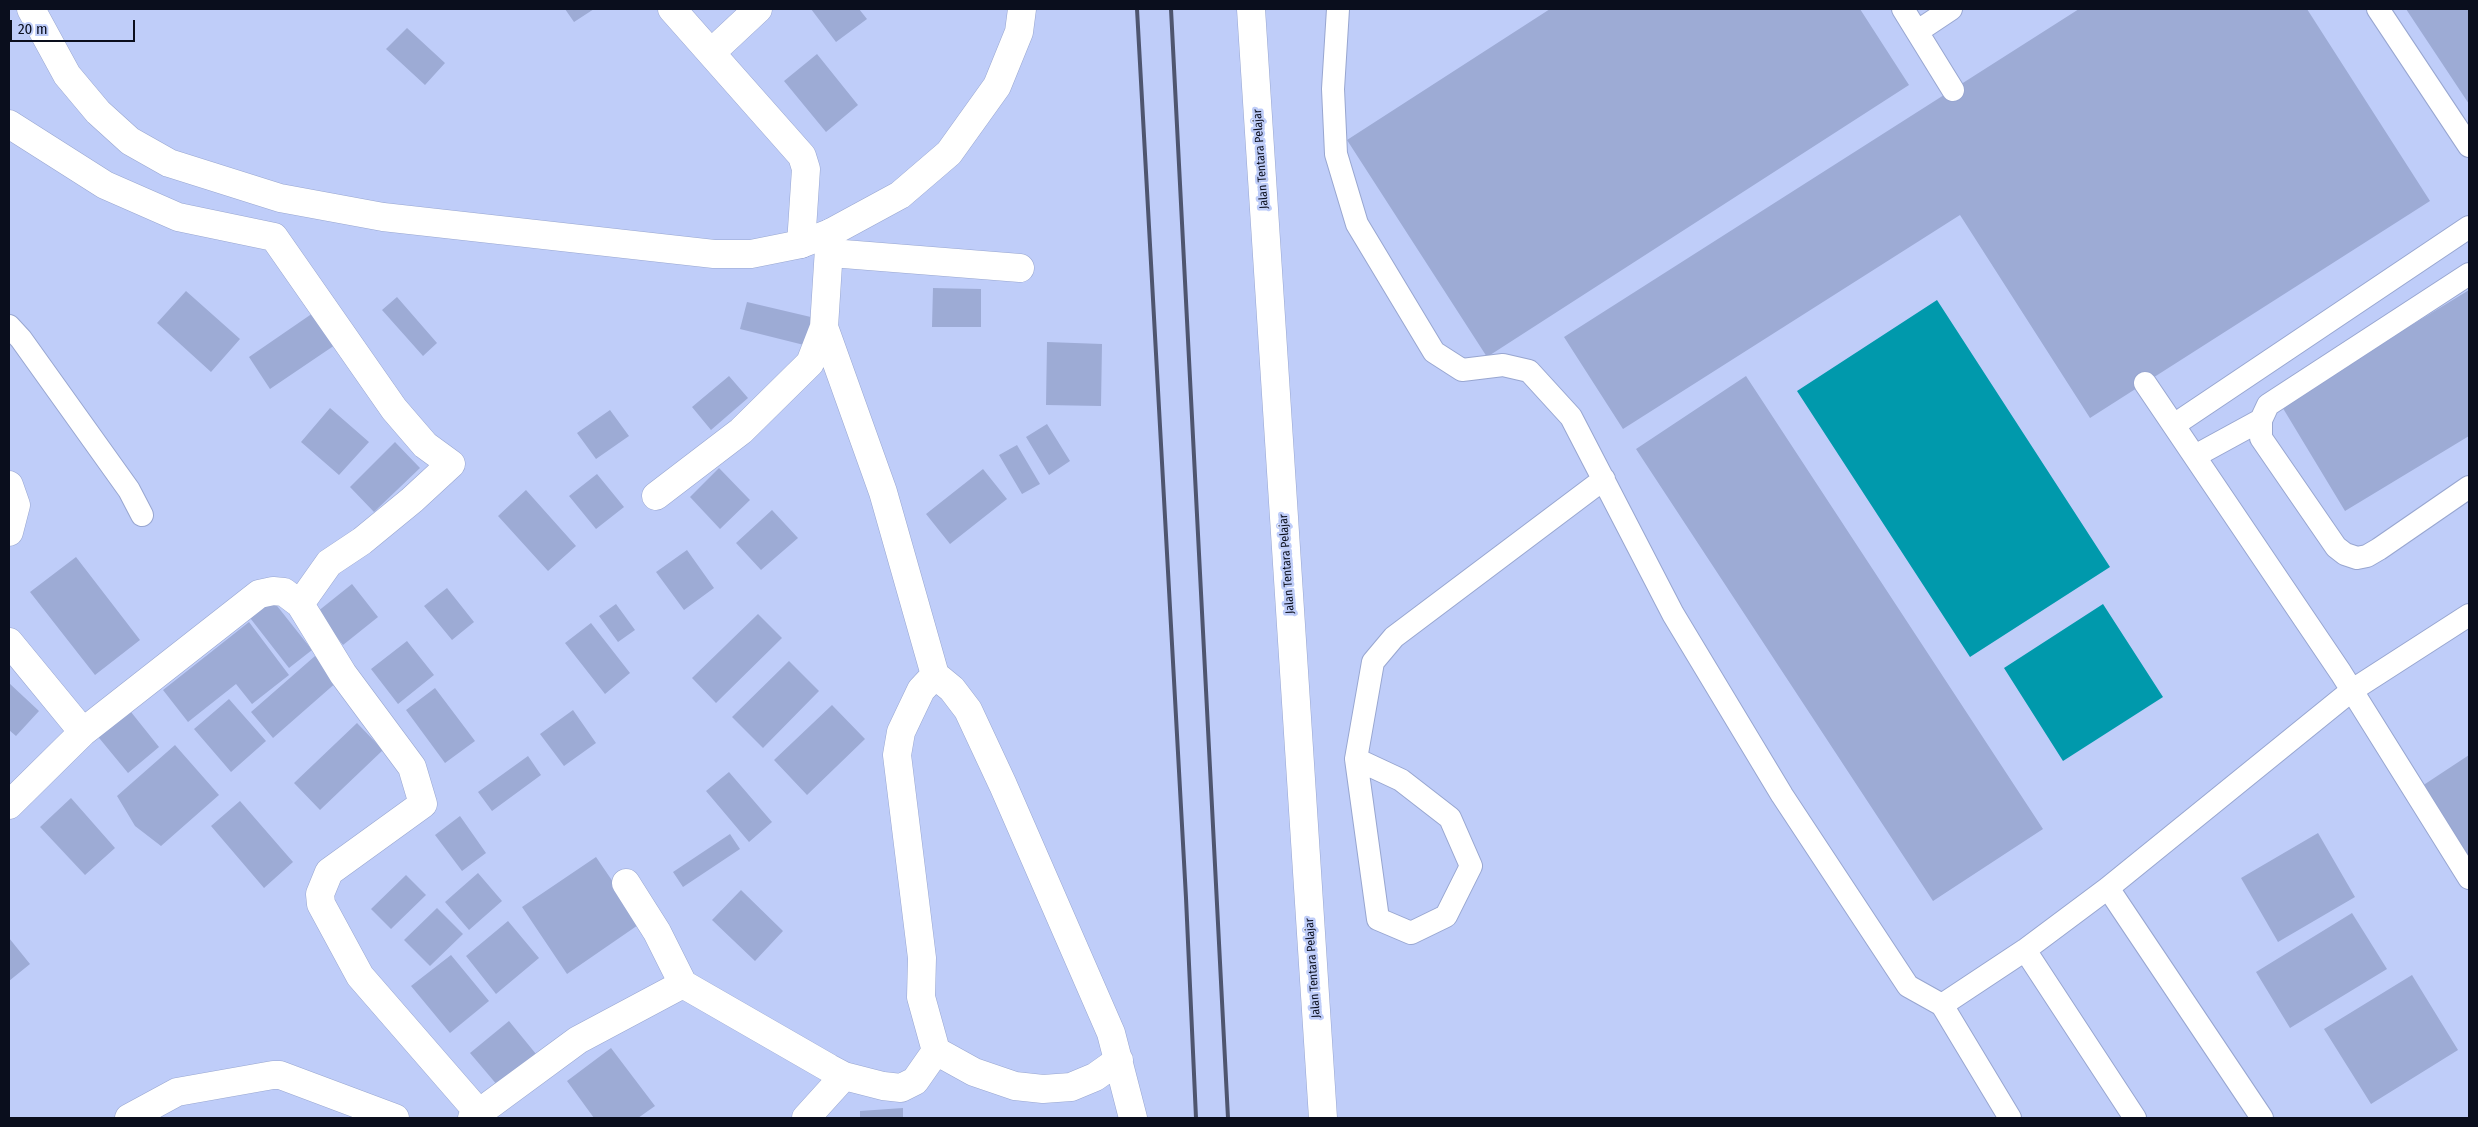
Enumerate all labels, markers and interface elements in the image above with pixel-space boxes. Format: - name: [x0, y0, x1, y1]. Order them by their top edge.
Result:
- scale bar: [12, 10, 138, 42]
- text: 20 m: [18, 20, 48, 38]
- street label: Jalan Tentara Pelajar: [1250, 108, 1272, 210]
- street label: Jalan Tentara Pelajar: [1276, 513, 1298, 615]
- street label: Jalan Tentara Pelajar: [1302, 917, 1324, 1019]

